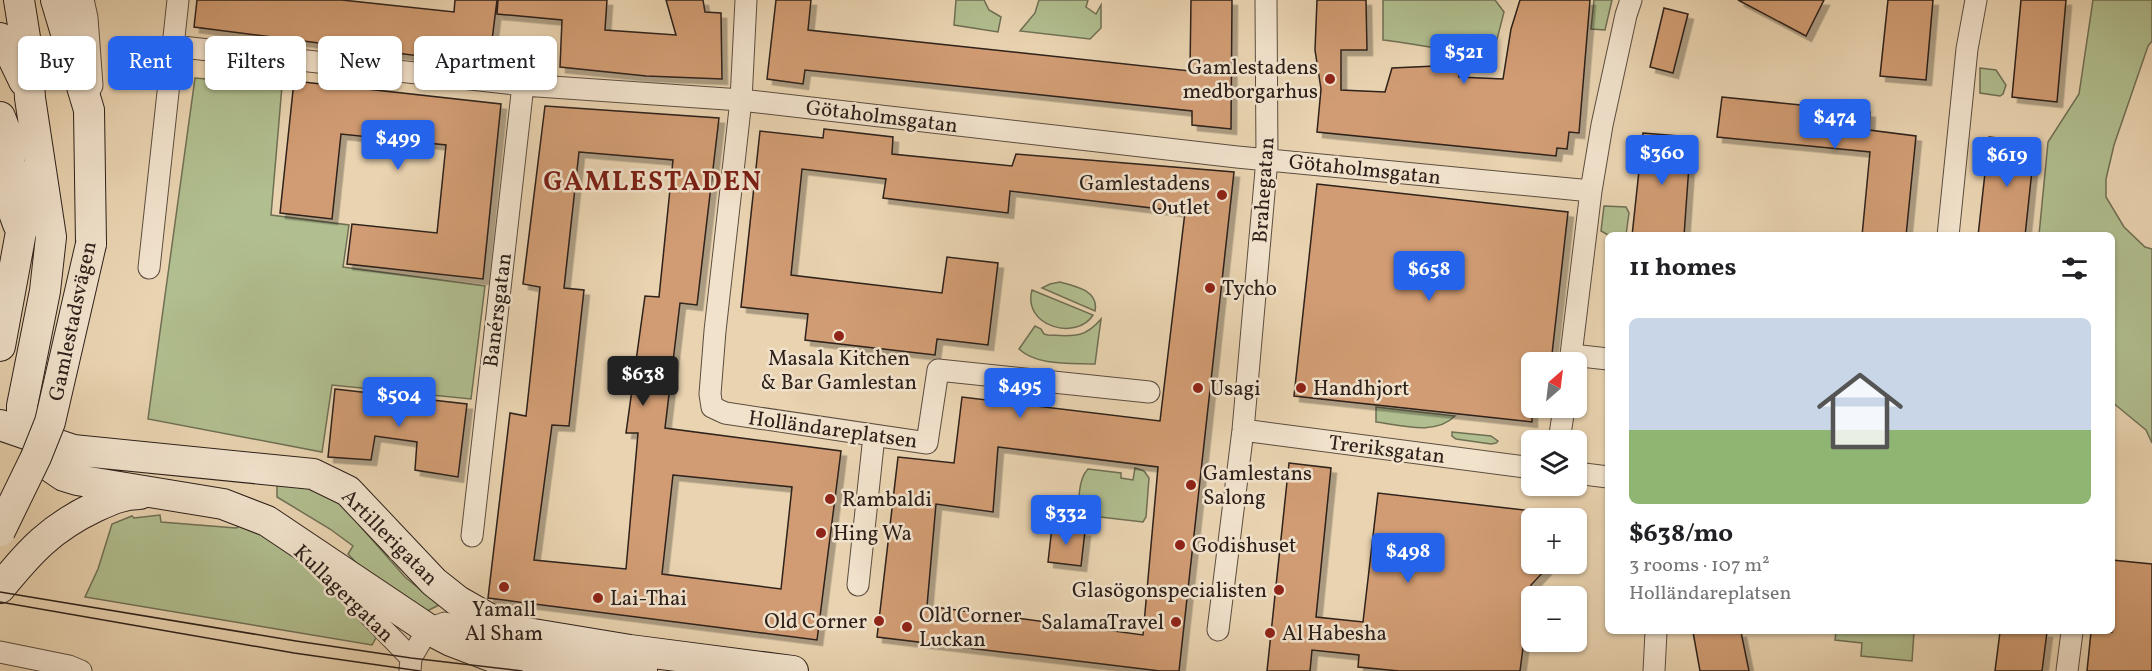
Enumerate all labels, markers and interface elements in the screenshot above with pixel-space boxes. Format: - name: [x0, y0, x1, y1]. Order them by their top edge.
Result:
- pin: $521: [1428, 34, 1500, 85]
- chip: Buy: [18, 36, 96, 90]
- chip: Rent: [108, 36, 193, 90]
- chip: Filters: [205, 36, 306, 90]
- chip: New: [318, 36, 402, 90]
- chip: Apartment: [414, 36, 557, 90]
- text: $521: [1444, 39, 1484, 67]
- place label: Gamlestadens medborgarhus: [1183, 54, 1318, 107]
- marker: Gamlestadens medborgarhus: [1323, 72, 1337, 86]
- street label: Götaholmsgatan: [804, 94, 959, 141]
- pin: $474: [1799, 99, 1871, 150]
- text: $474: [1813, 104, 1857, 132]
- pin: $499: [362, 120, 434, 171]
- text: $499: [376, 125, 420, 153]
- pin: $360: [1626, 135, 1698, 186]
- street label: Brahegatan: [1246, 136, 1283, 244]
- pin: $619: [1971, 137, 2043, 188]
- text: $360: [1640, 140, 1684, 168]
- text: $619: [1986, 142, 2028, 170]
- street label: Götaholmsgatan: [1287, 148, 1442, 193]
- district label: GAMLESTADEN: [543, 164, 763, 202]
- place label: Gamlestadens Outlet: [1079, 170, 1210, 223]
- marker: Gamlestadens Outlet: [1215, 188, 1229, 202]
- street label: Gamlestadsvägen: [42, 239, 105, 404]
- text: 11 homes: [1629, 250, 1736, 286]
- street label: Banérsgatan: [477, 251, 520, 369]
- pin: $658: [1393, 251, 1465, 302]
- icon: filters: [2058, 252, 2091, 285]
- text: $658: [1408, 256, 1450, 284]
- place label: Tycho: [1222, 275, 1277, 304]
- marker: Tycho: [1203, 281, 1217, 295]
- marker: Masala Kitchen & Bar Gamlestan: [832, 329, 846, 343]
- place label: Masala Kitchen & Bar Gamlestan: [761, 345, 917, 398]
- north arrow: [1521, 352, 1587, 418]
- map controls: [1521, 352, 1587, 652]
- pin: $638: [607, 356, 679, 407]
- icon: home: [1806, 357, 1914, 465]
- text: $638: [621, 361, 665, 389]
- pin: $495: [984, 368, 1056, 419]
- text: $495: [998, 373, 1042, 401]
- place label: Usagi: [1210, 375, 1261, 404]
- place label: Handhjort: [1313, 375, 1409, 404]
- pin: $504: [363, 377, 435, 428]
- marker: Usagi: [1191, 381, 1205, 395]
- marker: Handhjort: [1294, 381, 1308, 395]
- text: $504: [377, 382, 421, 410]
- street label: Holländareplatsen: [746, 404, 919, 457]
- street label: Treriksgatan: [1327, 429, 1447, 472]
- button: layers: [1521, 430, 1587, 496]
- place label: Gamlestans Salong: [1203, 460, 1312, 513]
- marker: Gamlestans Salong: [1184, 478, 1198, 492]
- street label: Artillerigatan: [334, 483, 444, 593]
- place label: Rambaldi: [842, 486, 932, 515]
- marker: Rambaldi: [823, 492, 837, 506]
- pin: $332: [1030, 495, 1102, 546]
- text: $332: [1045, 500, 1087, 528]
- button: +: [1521, 508, 1587, 574]
- text: $638/mo: [1629, 516, 1733, 552]
- place label: Hing Wa: [833, 520, 912, 549]
- marker: Hing Wa: [814, 526, 828, 540]
- place label: Godishuset: [1192, 532, 1296, 561]
- pin: $498: [1372, 533, 1444, 584]
- marker: Godishuset: [1173, 538, 1187, 552]
- text: $498: [1386, 538, 1430, 566]
- street label: Kullagergatan: [286, 539, 400, 650]
- text: 3 rooms · 107 m²: [1629, 552, 1770, 580]
- place label: Glasögonspecialisten: [1072, 577, 1267, 606]
- marker: Yamall Al Sham: [497, 580, 511, 594]
- text: Holländareplatsen: [1629, 580, 1791, 608]
- marker: Glasögonspecialisten: [1272, 583, 1286, 597]
- place label: Lai-Thai: [610, 585, 687, 614]
- button: −: [1521, 586, 1587, 652]
- marker: Lai-Thai: [591, 591, 605, 605]
- place label: Yamall Al Sham: [465, 596, 543, 649]
- place label: Old Corner Luckan: [919, 602, 1022, 655]
- place label: Old Corner: [764, 608, 867, 637]
- place label: SalamaTravel: [1041, 609, 1164, 638]
- marker: Old Corner: [872, 614, 886, 628]
- marker: SalamaTravel: [1169, 615, 1183, 629]
- marker: Old Corner Luckan: [900, 620, 914, 634]
- place label: Al Habesha: [1282, 620, 1387, 649]
- marker: Al Habesha: [1263, 626, 1277, 640]

